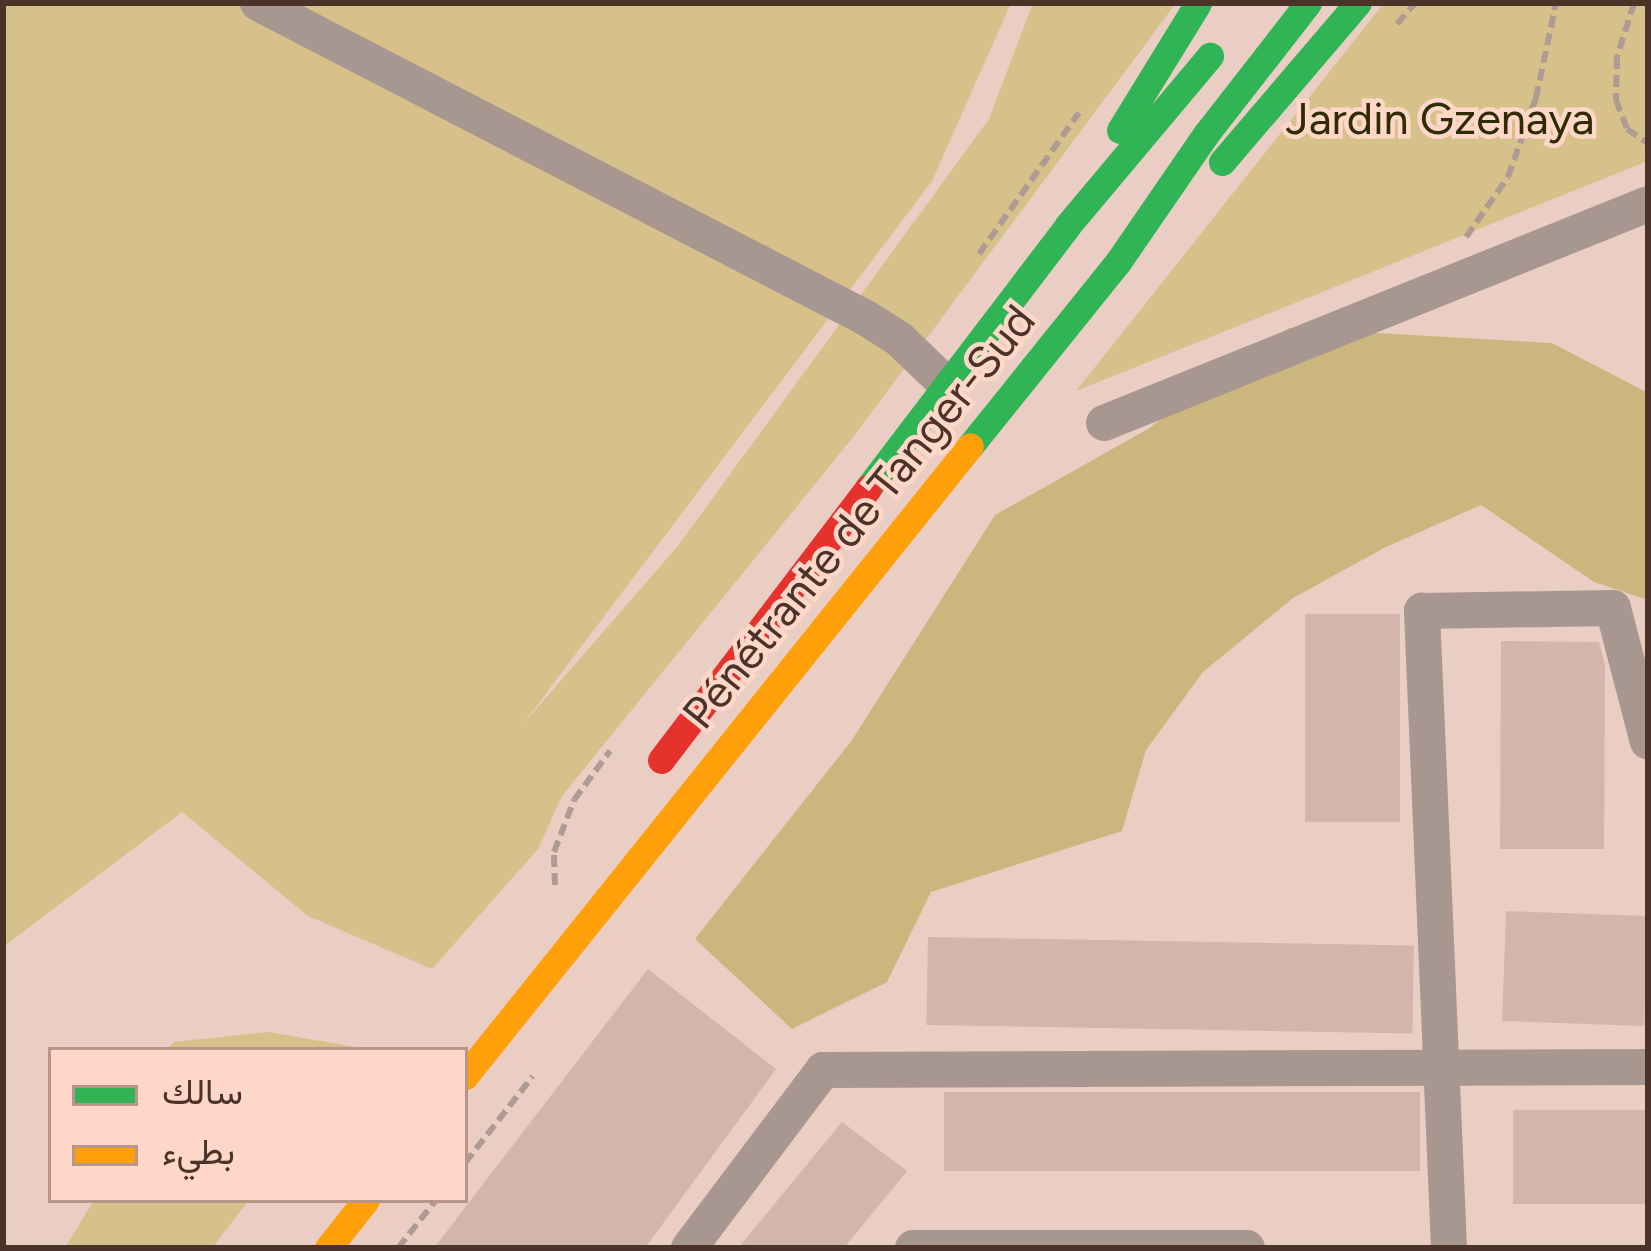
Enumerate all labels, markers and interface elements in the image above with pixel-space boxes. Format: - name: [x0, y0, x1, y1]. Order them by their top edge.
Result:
- park label: Jardin Gzenaya: [1285, 92, 1595, 146]
- street label: Pénétrante de Tanger-Sud: [672, 294, 1046, 740]
- legend: [48, 1047, 468, 1203]
- text: سالك: [162, 1070, 243, 1113]
- text: بطيء: [162, 1130, 235, 1173]

